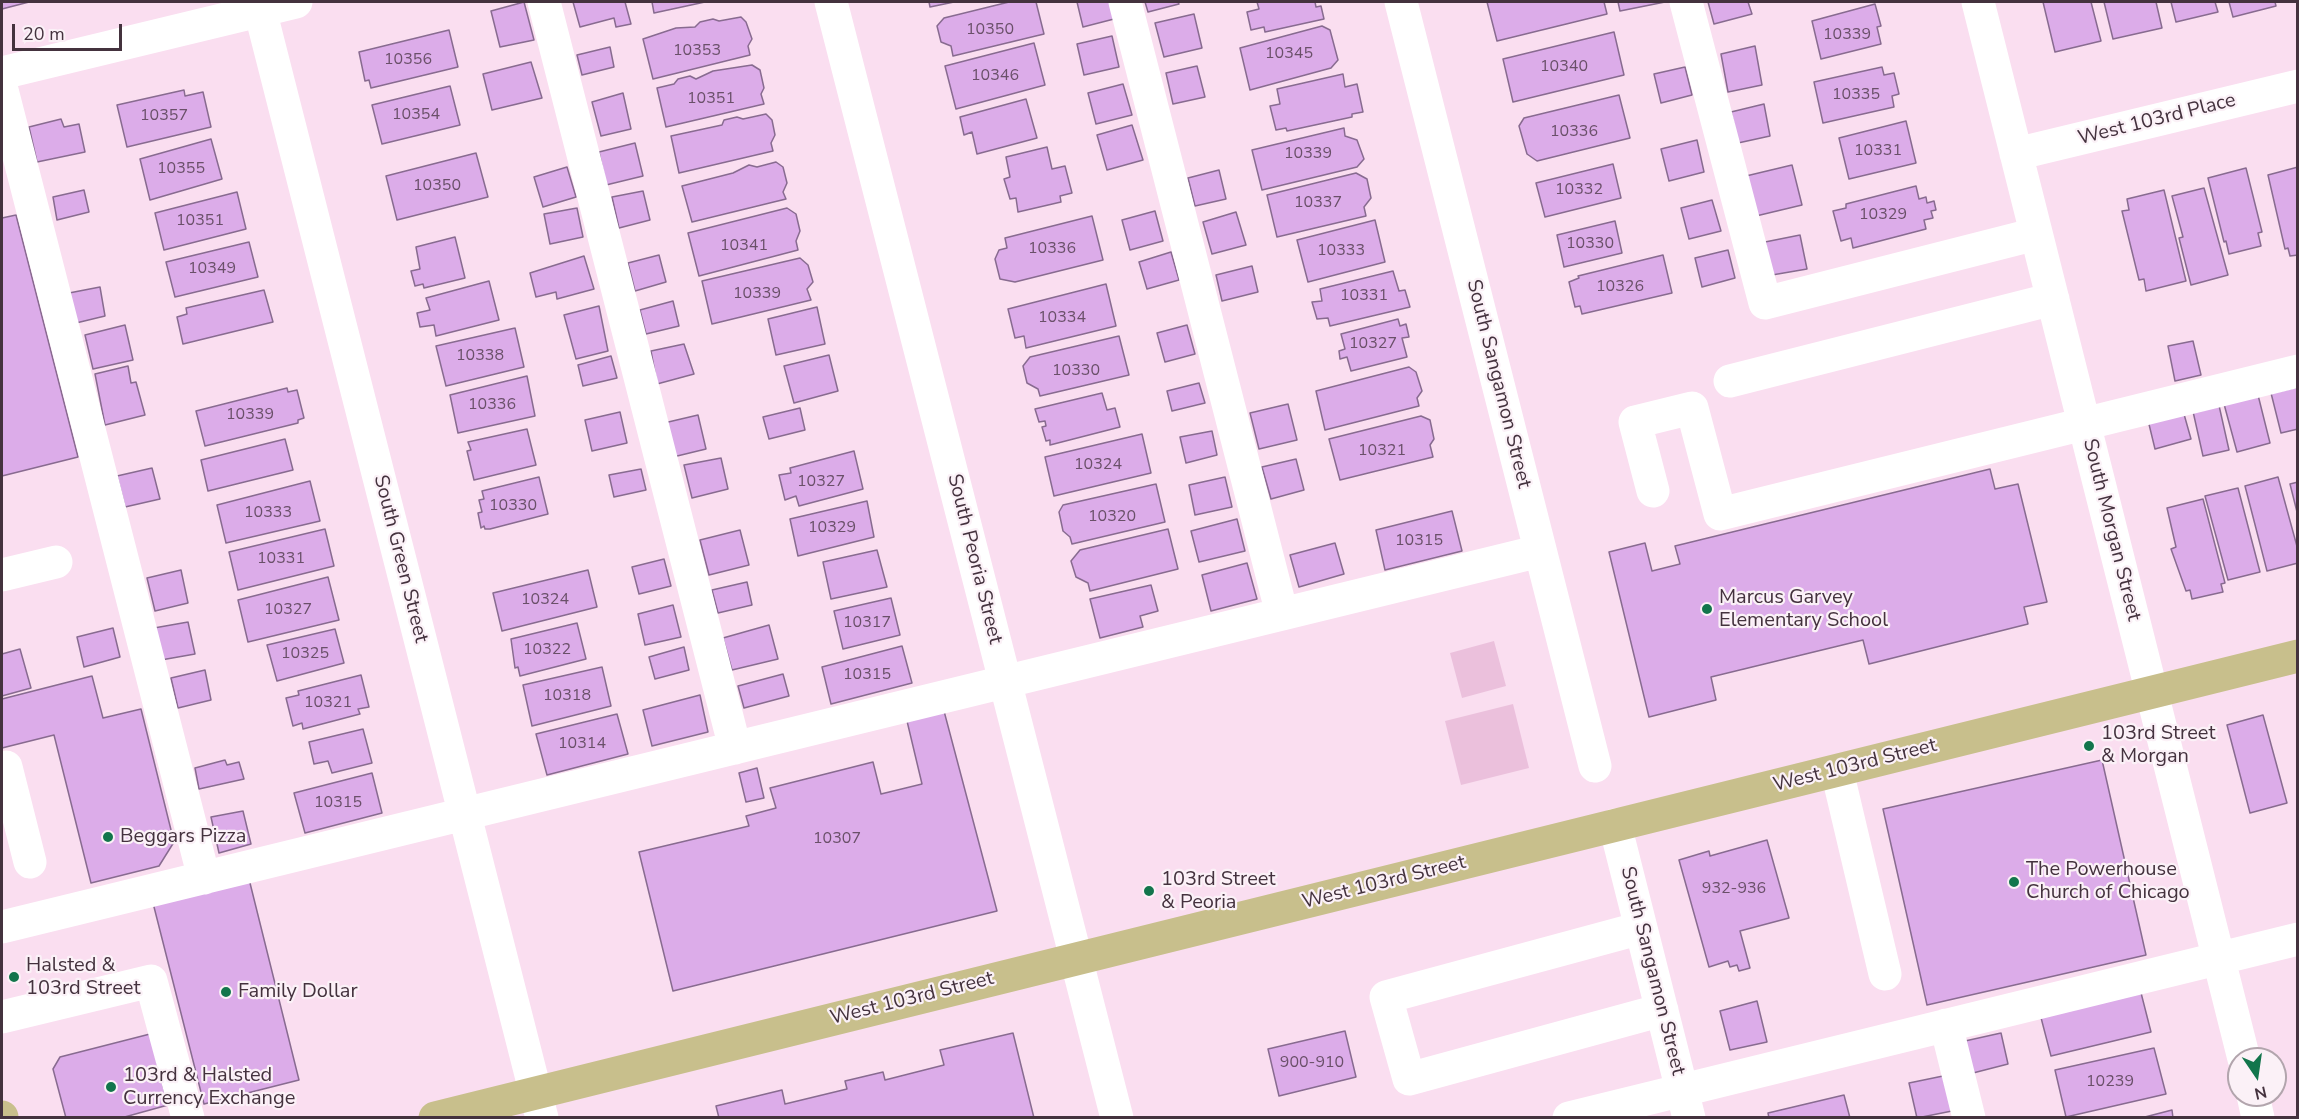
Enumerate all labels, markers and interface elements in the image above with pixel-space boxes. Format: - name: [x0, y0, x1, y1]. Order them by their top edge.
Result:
- scale bar: [15, 12, 124, 50]
- house number: 10350: [966, 20, 1014, 40]
- text: 20 m: [23, 22, 65, 46]
- house number: 10339: [1823, 25, 1871, 45]
- house number: 10353: [673, 41, 721, 61]
- house number: 10345: [1265, 44, 1313, 64]
- house number: 10356: [384, 50, 432, 70]
- house number: 10340: [1540, 57, 1588, 77]
- house number: 10346: [971, 66, 1019, 86]
- house number: 10335: [1832, 85, 1880, 105]
- house number: 10351: [687, 89, 735, 109]
- street label: West 103rd Place: [2076, 89, 2238, 151]
- house number: 10354: [392, 105, 440, 125]
- house number: 10357: [140, 106, 188, 126]
- house number: 10336: [1550, 122, 1598, 142]
- house number: 10331: [1854, 141, 1902, 161]
- house number: 10339: [1284, 144, 1332, 164]
- house number: 10355: [157, 159, 205, 179]
- house number: 10350: [413, 176, 461, 196]
- house number: 10332: [1555, 180, 1603, 200]
- house number: 10337: [1294, 193, 1342, 213]
- house number: 10329: [1859, 205, 1907, 225]
- house number: 10351: [176, 211, 224, 231]
- house number: 10330: [1566, 234, 1614, 254]
- house number: 10341: [720, 236, 768, 256]
- house number: 10336: [1028, 239, 1076, 259]
- house number: 10333: [1317, 241, 1365, 261]
- house number: 10349: [188, 259, 236, 279]
- street label: South Sangamon Street: [1460, 277, 1536, 491]
- house number: 10326: [1596, 277, 1644, 297]
- house number: 10339: [733, 284, 781, 304]
- house number: 10331: [1340, 286, 1388, 306]
- house number: 10334: [1038, 308, 1086, 328]
- house number: 10327: [1349, 334, 1397, 354]
- house number: 10338: [456, 346, 504, 366]
- house number: 10330: [1052, 361, 1100, 381]
- house number: 10336: [468, 395, 516, 415]
- house number: 10339: [226, 405, 274, 425]
- street label: South Morgan Street: [2077, 436, 2145, 624]
- house number: 10321: [1358, 441, 1406, 461]
- house number: 10324: [1074, 455, 1122, 475]
- house number: 10327: [797, 472, 845, 492]
- street label: South Peoria Street: [941, 472, 1007, 646]
- street label: South Green Street: [368, 473, 432, 645]
- house number: 10330: [489, 496, 537, 516]
- house number: 10333: [244, 503, 292, 523]
- house number: 10320: [1088, 507, 1136, 527]
- house number: 10329: [808, 518, 856, 538]
- house number: 10315: [1395, 531, 1443, 551]
- house number: 10331: [257, 549, 305, 569]
- place label: Marcus Garvey Elementary School: [1719, 586, 1888, 633]
- house number: 10324: [521, 590, 569, 610]
- house number: 10327: [264, 600, 312, 620]
- marker: Marcus Garvey Elementary School: [1700, 602, 1714, 616]
- house number: 10317: [843, 613, 891, 633]
- house number: 10322: [523, 640, 571, 660]
- house number: 10325: [281, 644, 329, 664]
- house number: 10315: [843, 665, 891, 685]
- house number: 10318: [543, 686, 591, 706]
- house number: 10321: [304, 693, 352, 713]
- place label: 103rd Street & Morgan: [2101, 722, 2215, 769]
- house number: 10314: [558, 734, 606, 754]
- street label: West 103rd Street: [1771, 734, 1939, 798]
- marker: 103rd Street & Morgan: [2082, 739, 2096, 753]
- house number: 10315: [314, 793, 362, 813]
- place label: Beggars Pizza: [120, 825, 246, 849]
- house number: 10307: [813, 829, 861, 849]
- marker: Beggars Pizza: [101, 830, 115, 844]
- street label: West 103rd Street: [1300, 851, 1468, 915]
- place label: The Powerhouse Church of Chicago: [2026, 858, 2190, 905]
- street label: South Sangamon Street: [1614, 864, 1690, 1078]
- place label: 103rd Street & Peoria: [1161, 868, 1275, 915]
- marker: The Powerhouse Church of Chicago: [2007, 875, 2021, 889]
- house number: 932-936: [1702, 879, 1766, 899]
- marker: 103rd Street & Peoria: [1142, 884, 1156, 898]
- place label: Halsted & 103rd Street: [26, 954, 140, 1001]
- street label: West 103rd Street: [828, 967, 996, 1031]
- marker: Halsted & 103rd Street: [7, 970, 21, 984]
- place label: Family Dollar: [238, 980, 358, 1004]
- marker: Family Dollar: [219, 985, 233, 999]
- north arrow: [2227, 1047, 2287, 1107]
- house number: 900-910: [1280, 1053, 1344, 1073]
- place label: 103rd & Halsted Currency Exchange: [123, 1064, 295, 1111]
- house number: 10239: [2086, 1072, 2134, 1092]
- marker: 103rd & Halsted Currency Exchange: [104, 1080, 118, 1094]
- text: N: [2252, 1081, 2269, 1105]

